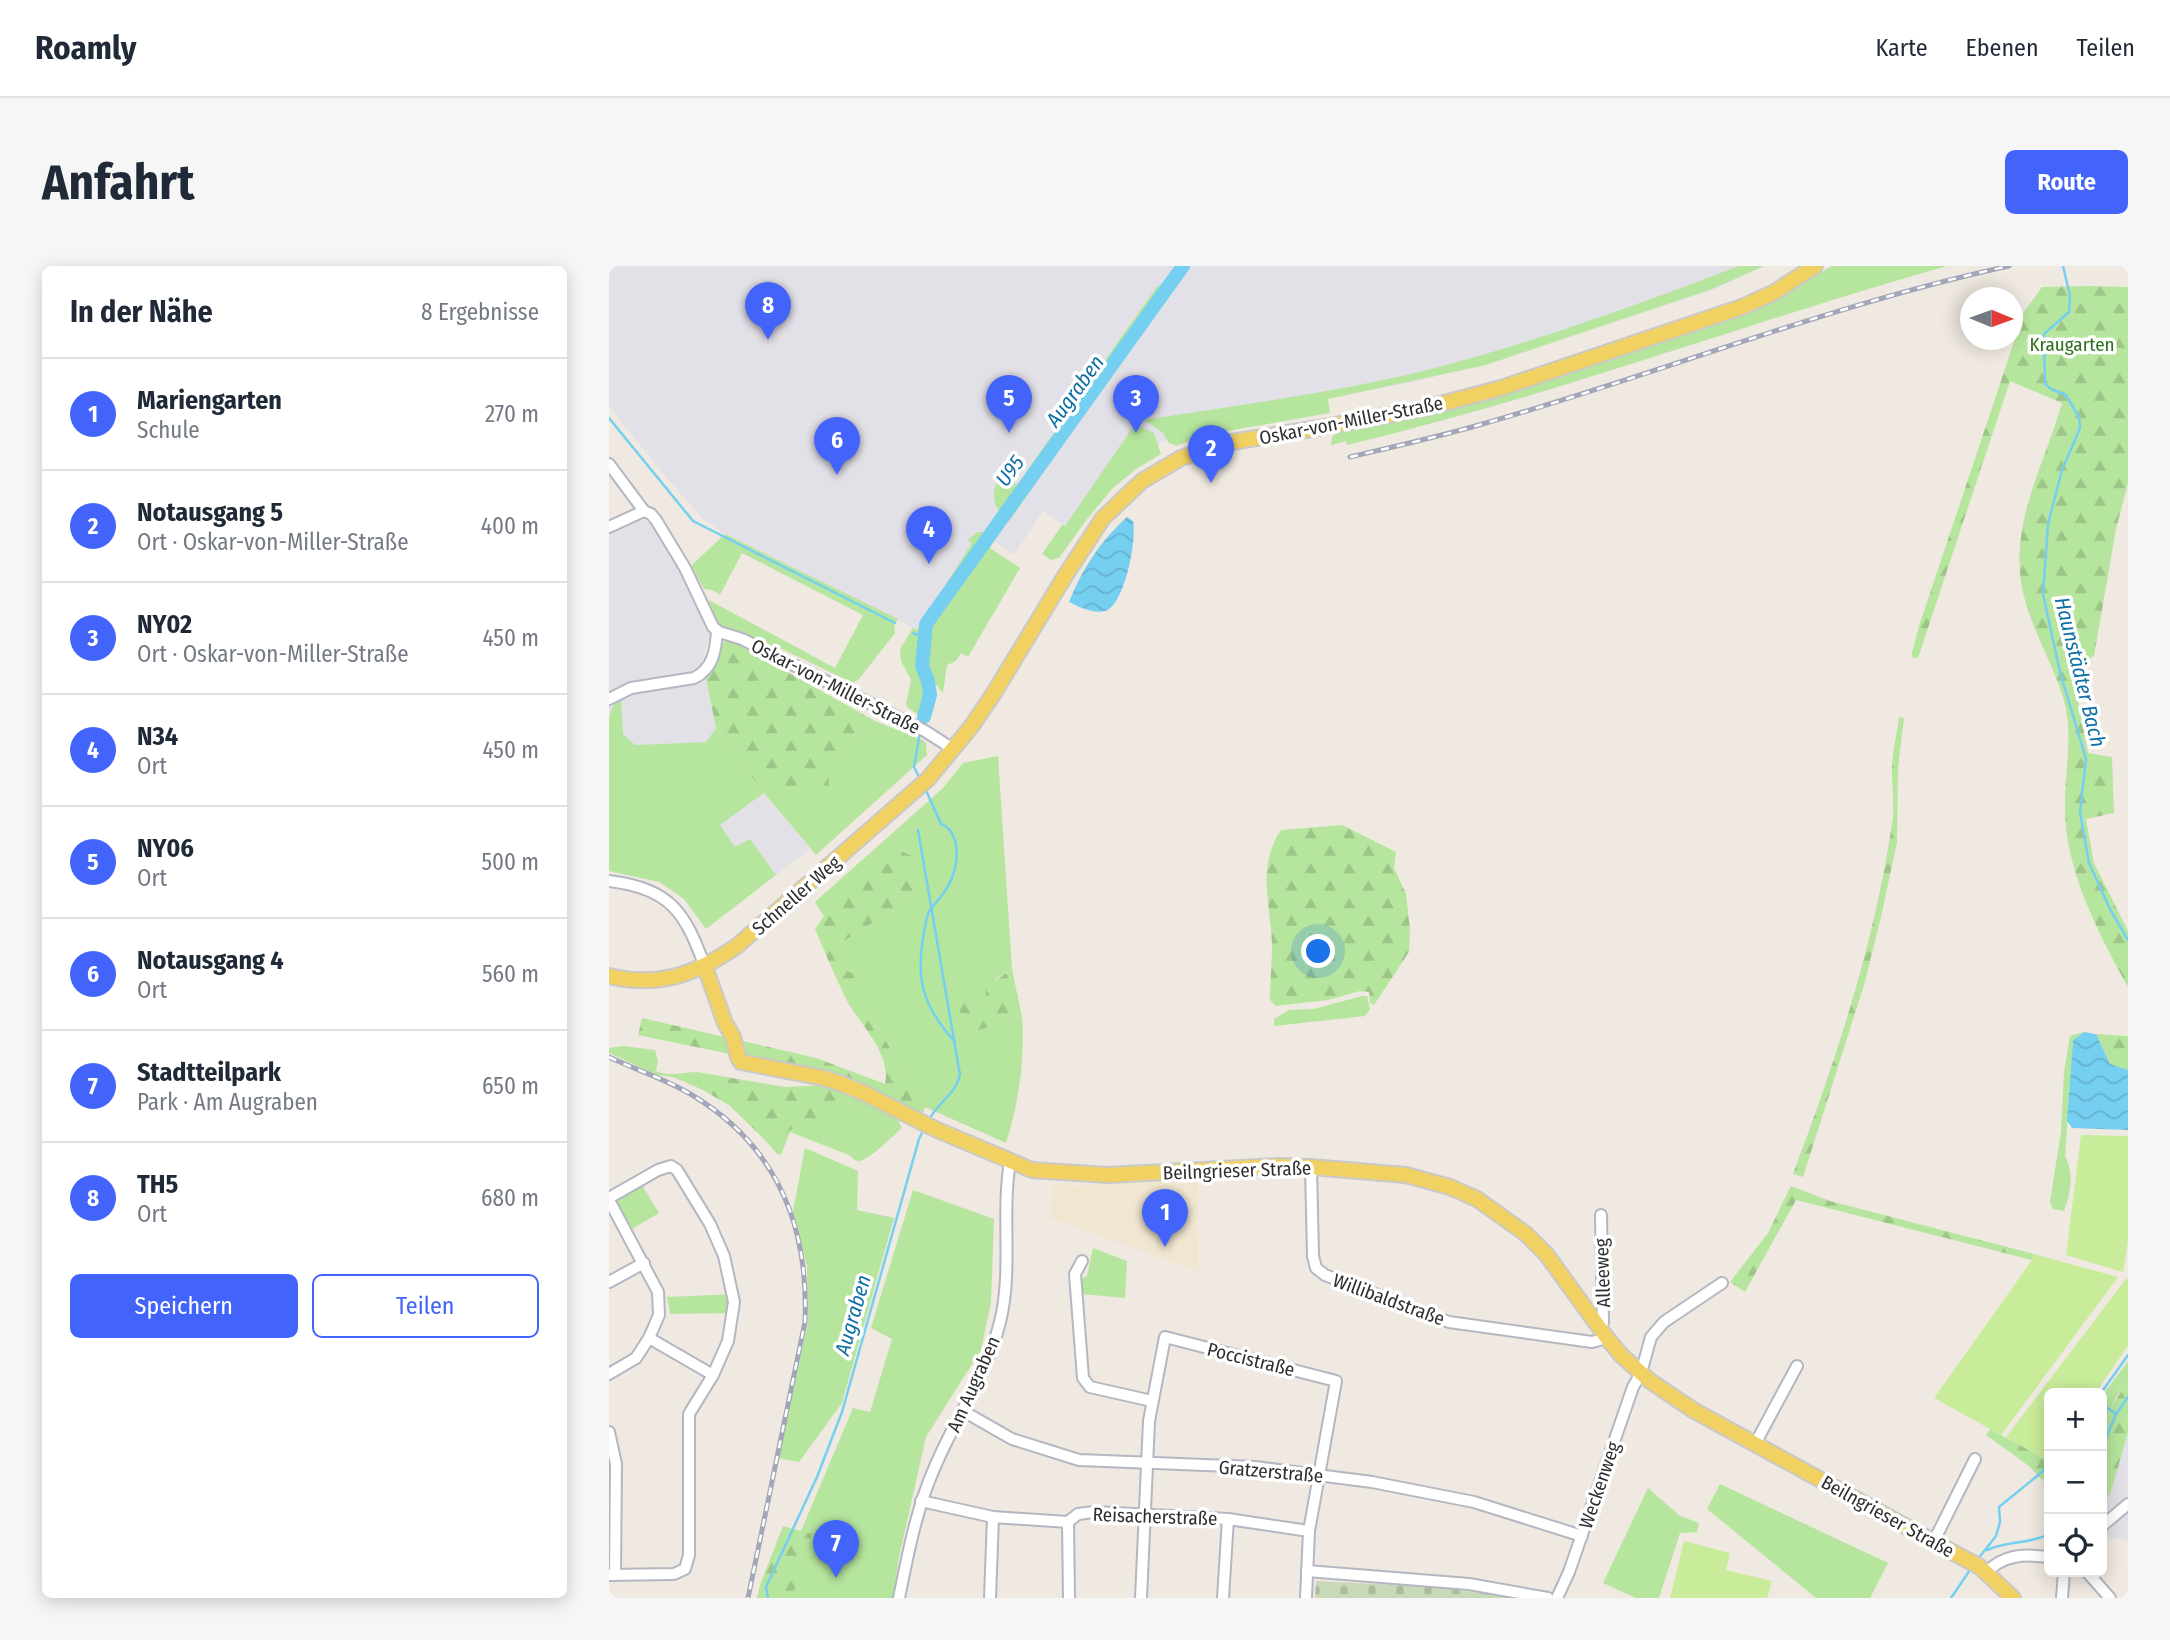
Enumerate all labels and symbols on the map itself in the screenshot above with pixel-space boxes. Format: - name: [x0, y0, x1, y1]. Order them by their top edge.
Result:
- pin: 8: [745, 282, 791, 340]
- north arrow: [1960, 287, 2023, 350]
- park label: Kraugarten: [2029, 333, 2115, 356]
- water label: Augraben: [1040, 350, 1110, 433]
- pin: 5: [986, 375, 1032, 433]
- pin: 3: [1113, 375, 1159, 433]
- street label: Oskar-von-Miller-Straße: [1257, 391, 1445, 450]
- pin: 6: [814, 417, 860, 475]
- pin: 2: [1188, 425, 1234, 483]
- water label: U95: [990, 450, 1030, 492]
- pin: 4: [906, 506, 952, 564]
- water label: Haunstädter Bach: [2049, 594, 2111, 750]
- street label: Oskar-von-Miller-Straße: [747, 634, 924, 739]
- street label: Schneller Weg: [747, 851, 845, 940]
- your location: [1301, 934, 1335, 968]
- street label: Beilngrieser Straße: [1162, 1156, 1312, 1185]
- pin: 1: [1142, 1189, 1188, 1247]
- street label: Alleeweg: [1590, 1238, 1615, 1308]
- street label: Willibaldstraße: [1330, 1269, 1448, 1330]
- water label: Augraben: [829, 1272, 877, 1359]
- street label: Am Augraben: [942, 1333, 1005, 1436]
- street label: Poccistraße: [1205, 1338, 1297, 1381]
- street label: Weckenweg: [1574, 1439, 1625, 1532]
- street label: Gratzerstraße: [1218, 1455, 1324, 1488]
- street label: Beilngrieser Straße: [1817, 1470, 1958, 1562]
- street label: Reisacherstraße: [1092, 1503, 1218, 1530]
- pin: 7: [813, 1520, 859, 1578]

